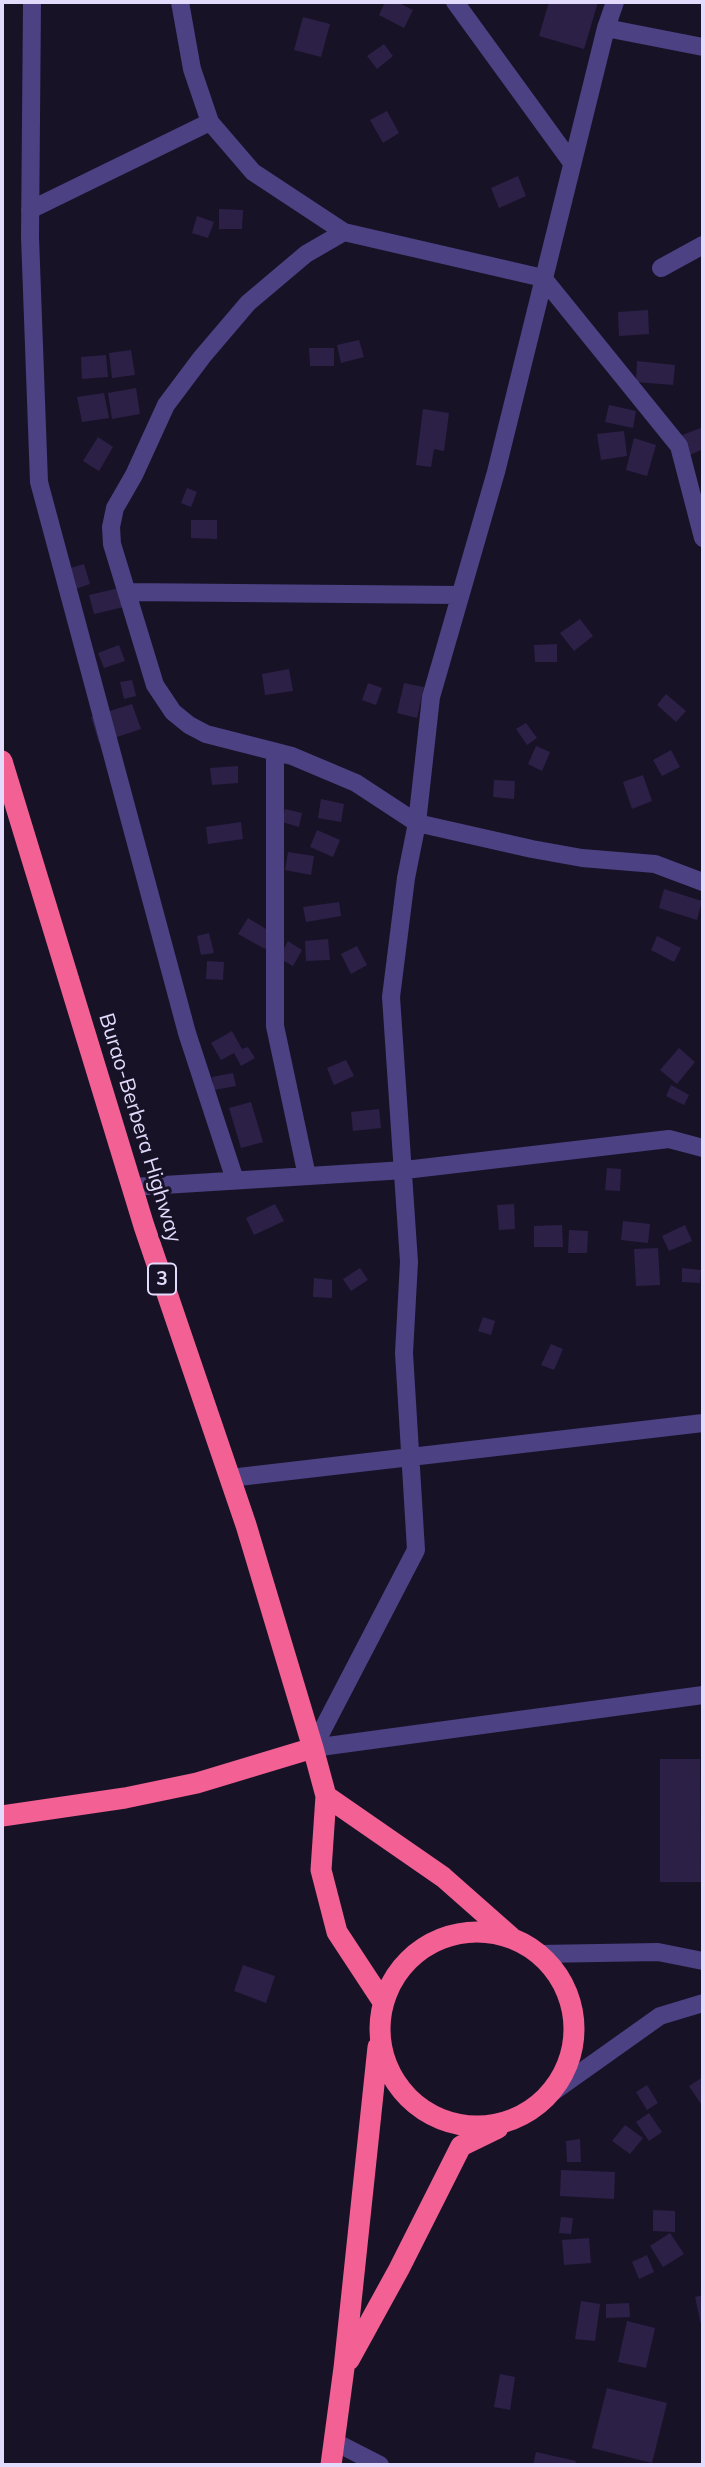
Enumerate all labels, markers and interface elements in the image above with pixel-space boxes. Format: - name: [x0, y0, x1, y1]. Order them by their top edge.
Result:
- street label: Burao-Berbera Highway: [93, 1010, 187, 1246]
- road number: 3: [148, 1264, 176, 1294]

